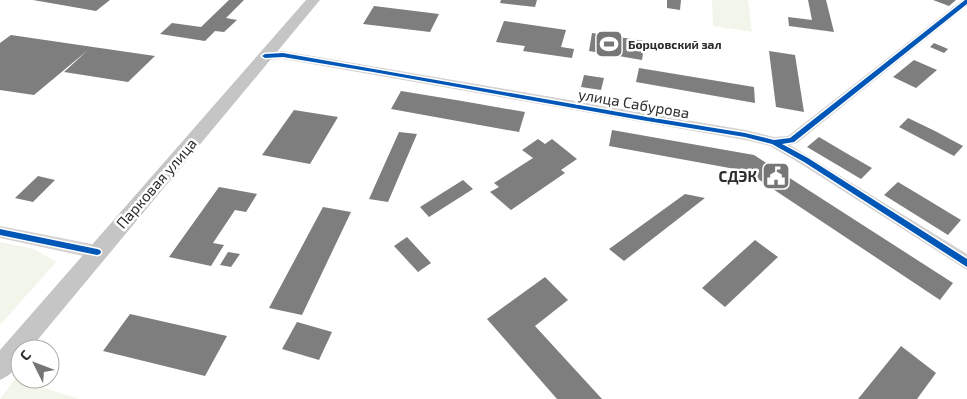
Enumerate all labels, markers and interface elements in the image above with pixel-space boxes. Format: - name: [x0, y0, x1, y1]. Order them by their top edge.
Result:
- sports icon: Борцовский зал: [594, 29, 624, 59]
- place label: Борцовский зал: [628, 37, 722, 51]
- street label: улица Сабурова: [577, 84, 691, 123]
- street label: Парковая улица: [112, 134, 201, 232]
- public building icon: СДЭК: [761, 161, 791, 191]
- place label: СДЭК: [719, 167, 757, 185]
- north arrow: [10, 339, 60, 389]
- text: С: [16, 346, 34, 364]

